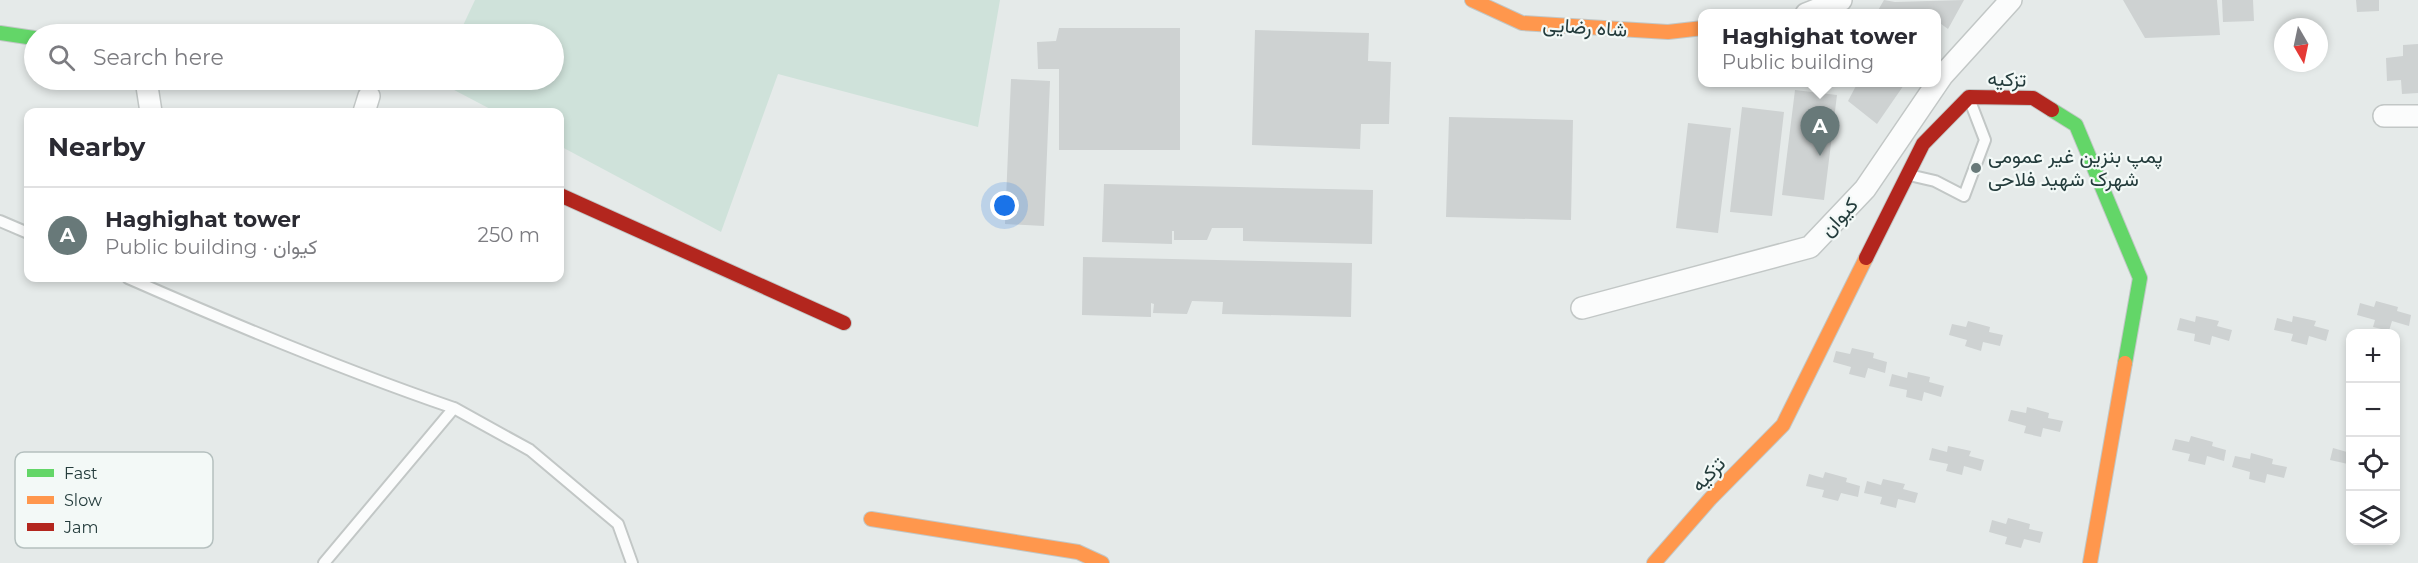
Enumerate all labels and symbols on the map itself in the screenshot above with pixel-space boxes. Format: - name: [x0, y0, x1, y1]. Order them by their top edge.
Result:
- street label: شاه رضایی: [1542, 12, 1628, 43]
- north arrow: [2274, 18, 2328, 72]
- street label: تزکیه: [1987, 66, 2027, 93]
- pin: A: [1800, 106, 1840, 156]
- place label: پمپ بنزین غیر عمومی شهرک شهید فلاحی: [1988, 144, 2163, 192]
- marker: پمپ بنزین غیر عمومی شهرک شهید فلاحی: [1969, 161, 1983, 175]
- your location: [990, 191, 1019, 220]
- street label: کیوان: [1815, 193, 1864, 242]
- legend: [15, 452, 213, 548]
- street label: تزکیه: [1686, 452, 1731, 497]
- text: Fast: [64, 464, 98, 483]
- text: Slow: [64, 491, 102, 510]
- text: Jam: [63, 518, 98, 537]

